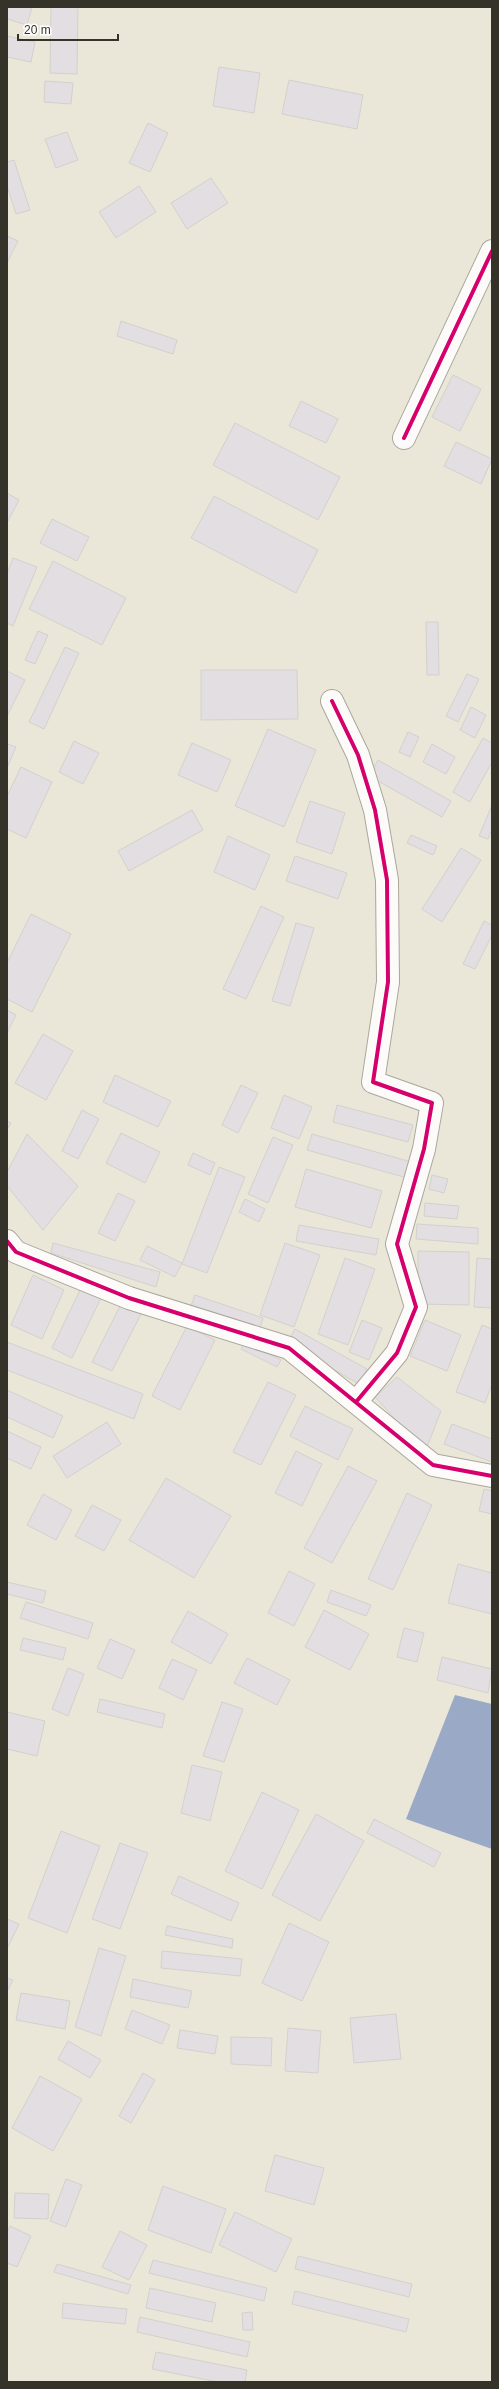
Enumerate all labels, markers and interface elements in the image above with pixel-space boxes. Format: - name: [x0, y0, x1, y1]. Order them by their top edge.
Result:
- scale bar: [18, 16, 118, 42]
- text: 20 m: [24, 23, 51, 37]

